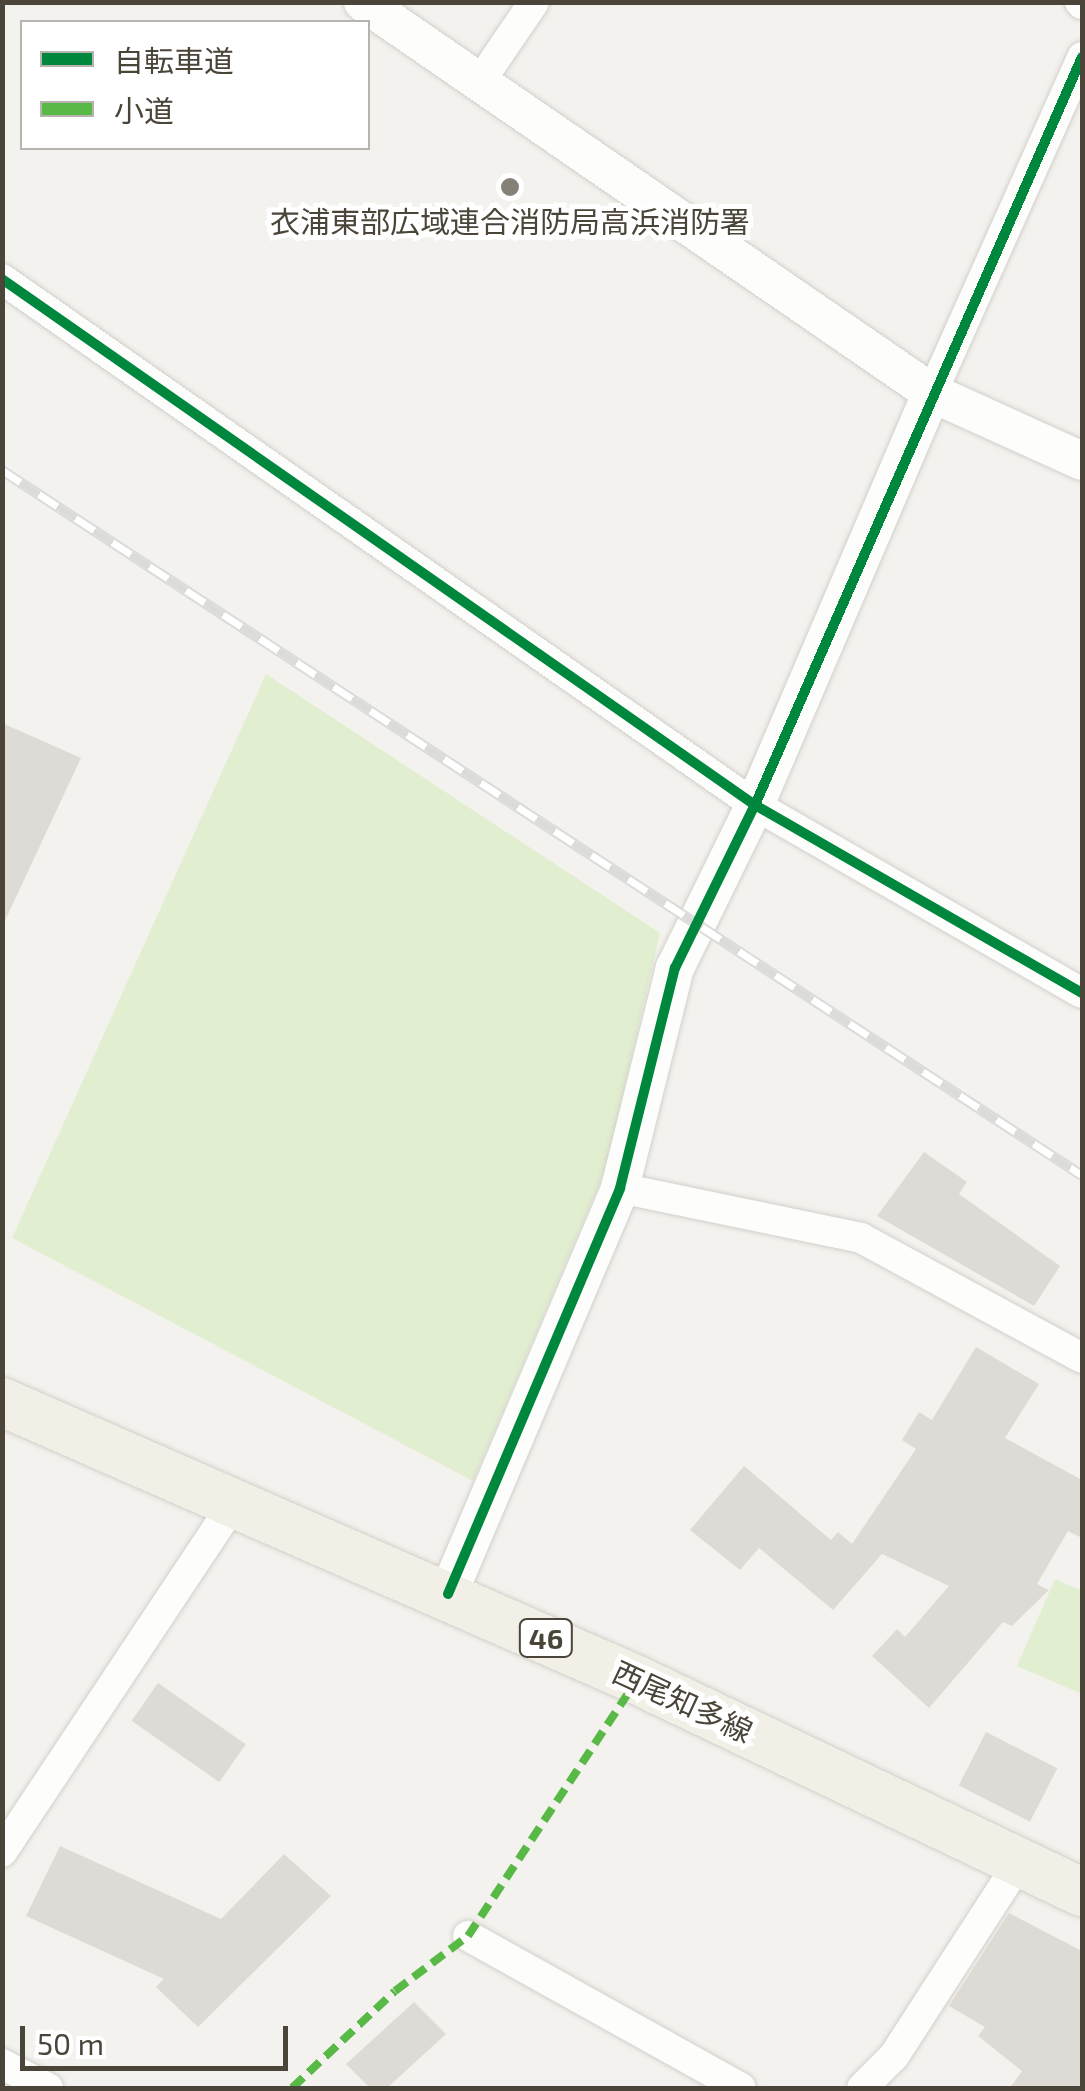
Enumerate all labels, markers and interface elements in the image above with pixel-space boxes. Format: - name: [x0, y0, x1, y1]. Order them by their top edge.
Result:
- legend: [20, 20, 370, 150]
- text: 自転車道: [114, 42, 234, 78]
- text: 小道: [114, 92, 174, 128]
- marker: 衣浦東部広域連合消防局高浜消防署: [499, 176, 521, 198]
- place label: 衣浦東部広域連合消防局高浜消防署: [270, 203, 750, 239]
- road number: 46: [518, 1615, 574, 1661]
- street label: 西尾知多線: [607, 1653, 759, 1749]
- scale bar: [25, 2006, 292, 2068]
- text: 50 m: [37, 2025, 104, 2061]

